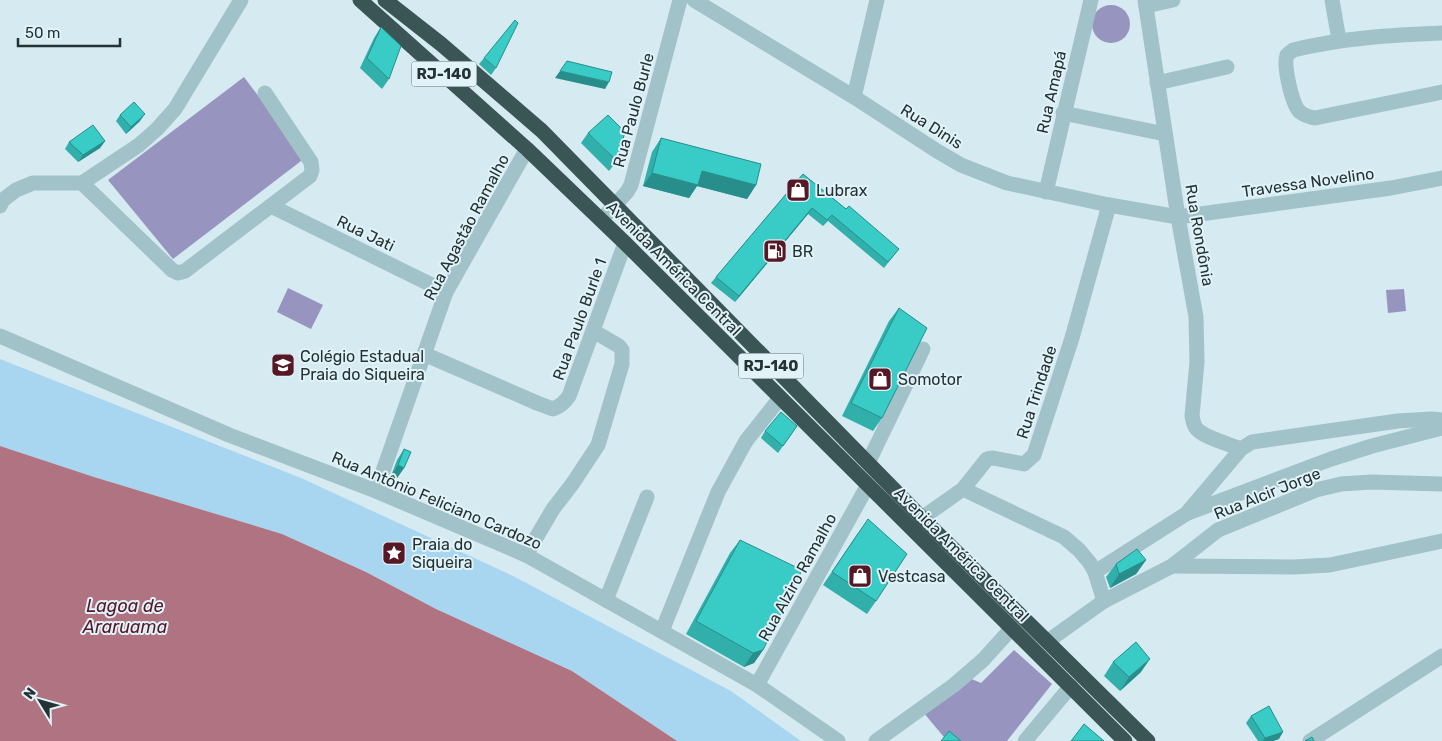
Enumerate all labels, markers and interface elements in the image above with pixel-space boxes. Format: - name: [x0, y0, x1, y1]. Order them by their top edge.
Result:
- scale bar: [18, 15, 120, 47]
- text: 50 m: [25, 24, 60, 42]
- street label: Rua Amapá: [1033, 49, 1070, 135]
- street label: Rua Paulo Burle: [609, 51, 658, 169]
- road number: RJ-140: [412, 62, 476, 86]
- street label: Rua Dinis: [897, 100, 966, 153]
- street label: Rua Agastão Ramalho: [420, 151, 513, 304]
- street label: Travessa Novelino: [1241, 164, 1375, 201]
- shop icon: Lubrax: [785, 177, 811, 203]
- place label: Lubrax: [816, 181, 868, 200]
- street label: Rua Rondônia: [1181, 183, 1218, 288]
- street label: Avenida América Central: [602, 197, 745, 340]
- street label: Rua Jati: [334, 211, 398, 256]
- fuel station icon: BR: [762, 238, 788, 264]
- place label: BR: [792, 242, 813, 261]
- street label: Rua Paulo Burle 1: [549, 256, 610, 383]
- street label: Rua Trindade: [1012, 343, 1060, 441]
- place label: Colégio Estadual Praia do Siqueira: [300, 347, 425, 384]
- school or university icon: Colégio Estadual Praia do Siqueira: [270, 352, 296, 378]
- road number: RJ-140: [738, 354, 804, 378]
- shop icon: Somotor: [867, 366, 893, 392]
- place label: Somotor: [898, 370, 962, 389]
- street label: Rua Antônio Feliciano Cardozo: [329, 448, 545, 553]
- street label: Rua Alcir Jorge: [1211, 463, 1323, 523]
- street label: Avenida América Central: [890, 483, 1033, 626]
- street label: Rua Alziro Ramalho: [754, 510, 840, 645]
- place label: Praia do Siqueira: [412, 535, 473, 572]
- place icon: Praia do Siqueira: [381, 540, 407, 566]
- shop icon: Vestcasa: [847, 563, 873, 589]
- place label: Vestcasa: [878, 567, 946, 586]
- water label: Lagoa de Araruama: [82, 595, 168, 638]
- north arrow: [15, 676, 65, 726]
- text: N: [20, 684, 40, 703]

